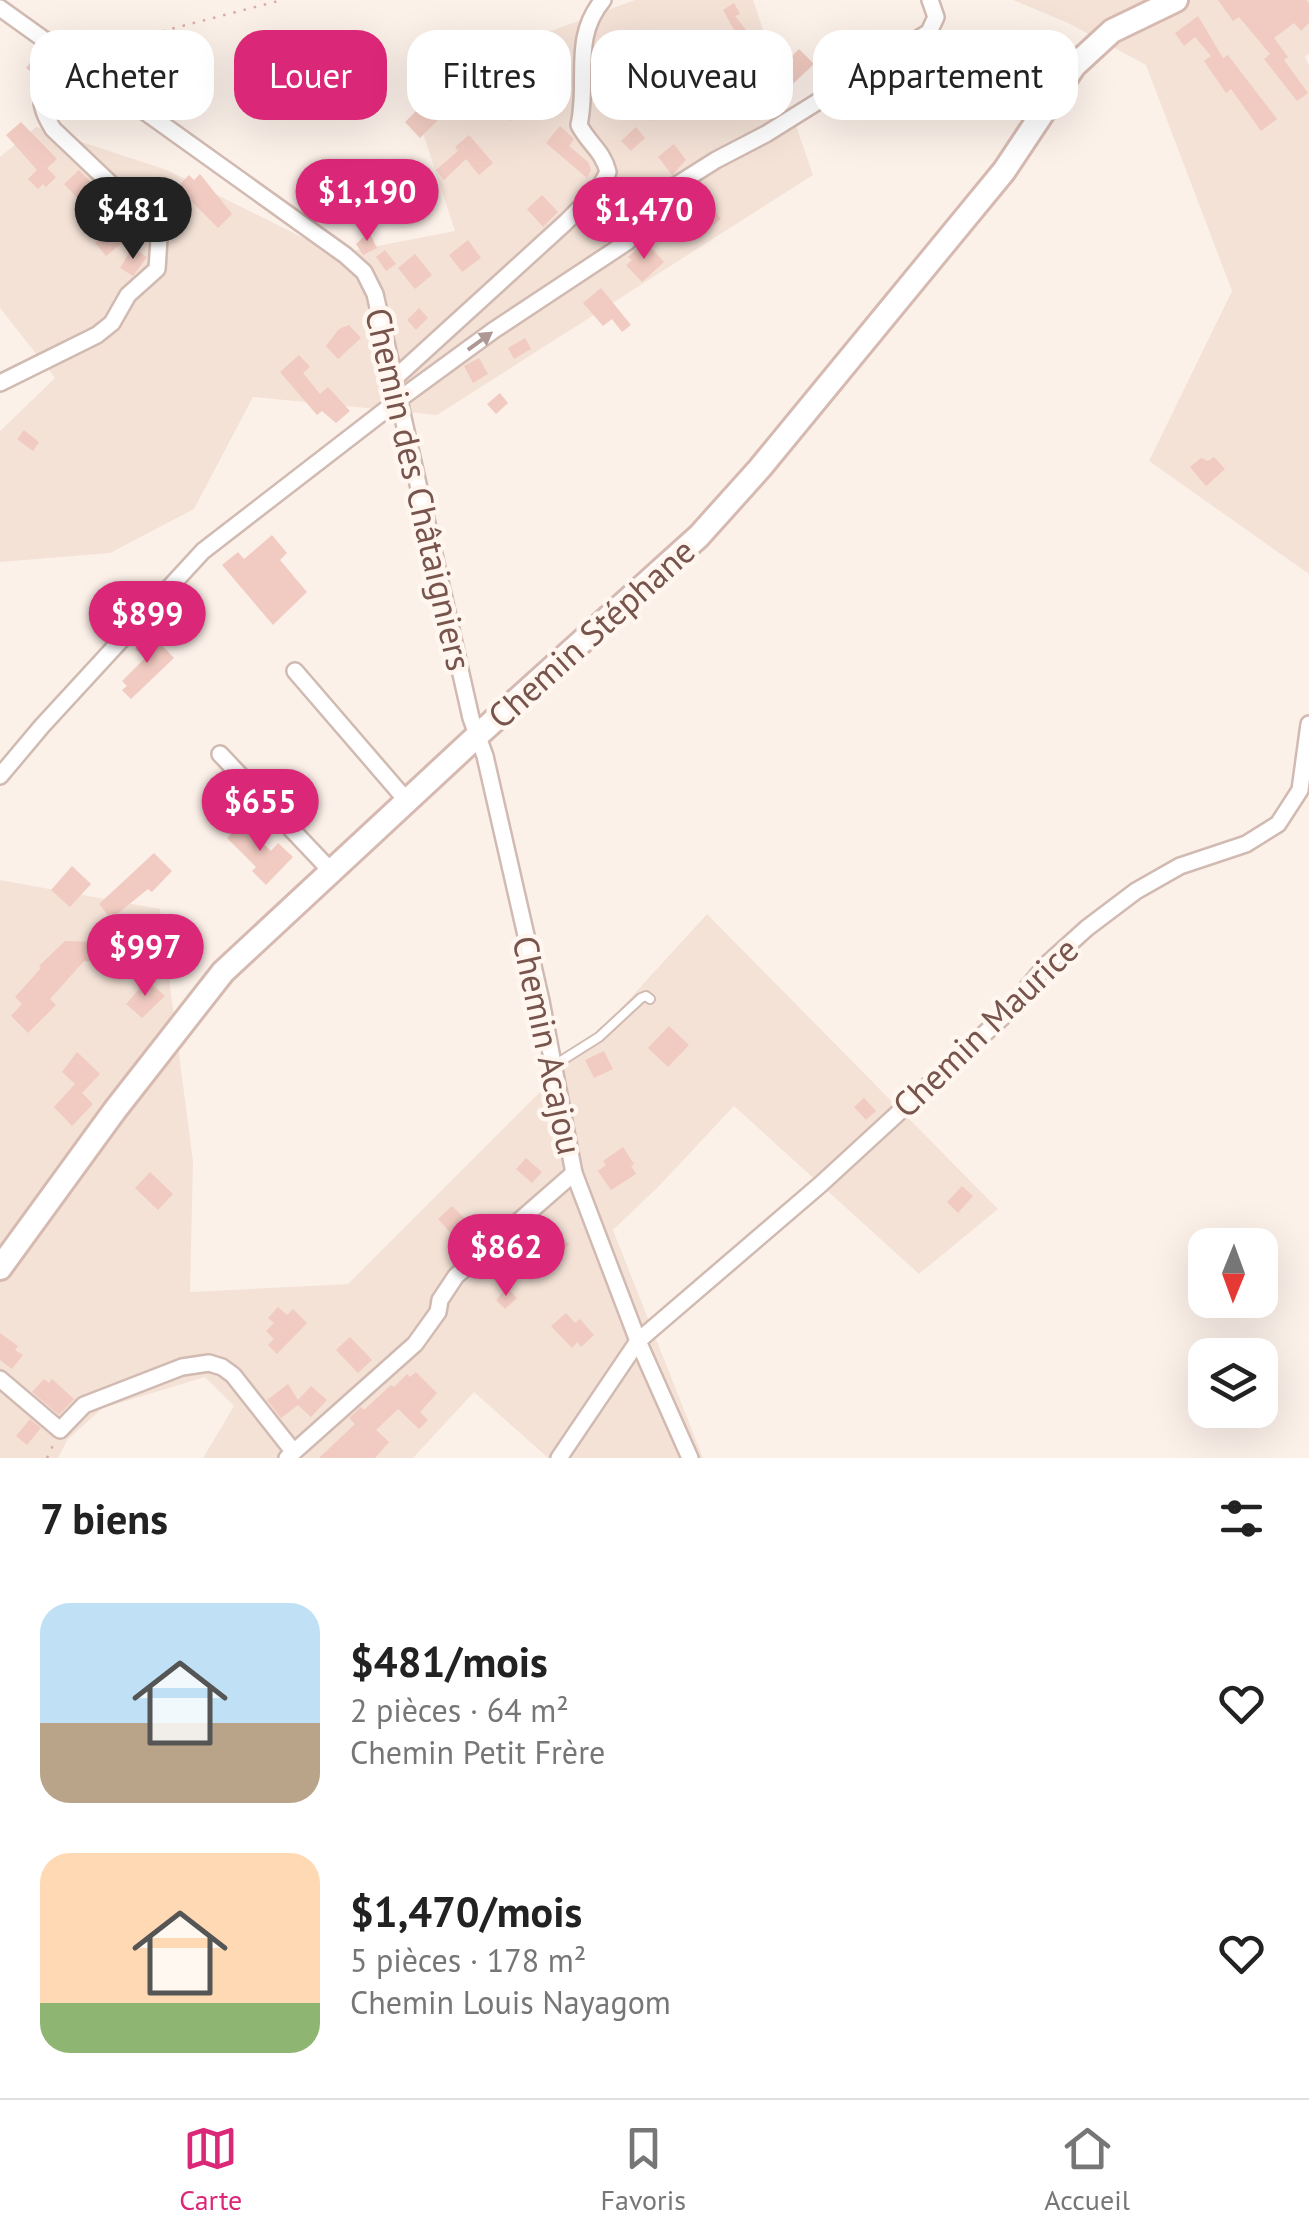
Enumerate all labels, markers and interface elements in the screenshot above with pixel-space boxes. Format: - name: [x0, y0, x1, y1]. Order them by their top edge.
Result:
- chip: Acheter: [30, 30, 214, 120]
- chip: Louer: [234, 30, 387, 120]
- chip: Filtres: [407, 30, 571, 120]
- chip: Nouveau: [591, 30, 793, 120]
- chip: Appartement: [813, 30, 1078, 120]
- pin: $1,190: [286, 159, 448, 244]
- text: $1,190: [318, 170, 416, 212]
- pin: $481: [74, 177, 192, 262]
- pin: $1,470: [563, 177, 725, 262]
- text: $481: [97, 188, 169, 230]
- text: $1,470: [595, 188, 693, 230]
- street label: Chemin des Châtaigniers: [355, 303, 483, 675]
- one-way arrow: [466, 331, 493, 351]
- street label: Chemin Stéphane: [478, 528, 704, 738]
- pin: $899: [88, 581, 206, 666]
- text: $899: [111, 592, 183, 634]
- pin: $655: [201, 769, 319, 854]
- text: $655: [224, 780, 296, 822]
- pin: $997: [86, 914, 204, 999]
- text: $997: [109, 925, 181, 967]
- street label: Chemin Maurice: [882, 927, 1088, 1127]
- street label: Chemin Acajou: [502, 932, 594, 1158]
- pin: $862: [447, 1214, 565, 1299]
- text: $862: [470, 1225, 542, 1267]
- north arrow: [1188, 1228, 1278, 1318]
- map controls: [1188, 1228, 1278, 1428]
- button: layers: [1188, 1338, 1278, 1428]
- text: 7 biens: [40, 1491, 168, 1546]
- icon: filters: [1214, 1491, 1269, 1546]
- text: $481/mois: [350, 1634, 548, 1689]
- icon: home: [120, 1643, 240, 1763]
- icon: heart: [1214, 1676, 1269, 1731]
- text: 2 pièces · 64 m²: [350, 1689, 569, 1731]
- text: Chemin Petit Frère: [350, 1731, 605, 1773]
- text: $1,470/mois: [350, 1884, 582, 1939]
- icon: home: [120, 1893, 240, 2013]
- icon: heart: [1214, 1926, 1269, 1981]
- text: 5 pièces · 178 m²: [350, 1939, 586, 1981]
- text: Chemin Louis Nayagom: [350, 1981, 671, 2023]
- tab: Carte: [179, 2121, 242, 2218]
- tab: Favoris: [601, 2121, 686, 2218]
- tab: Accueil: [1044, 2121, 1130, 2218]

